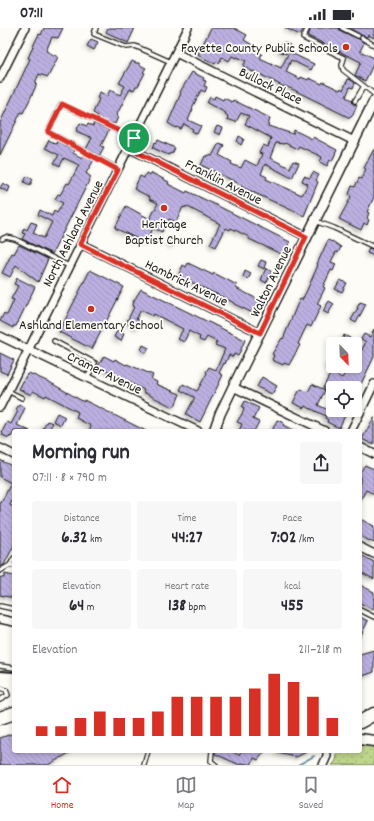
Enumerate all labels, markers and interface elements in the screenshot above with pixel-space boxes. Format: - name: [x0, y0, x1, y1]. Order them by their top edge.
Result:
- text: 07:11: [20, 3, 43, 25]
- place label: Fayette County Public Schools: [181, 39, 338, 59]
- marker: Fayette County Public Schools: [341, 42, 351, 52]
- street label: Bullock Place: [235, 63, 305, 111]
- pin: [117, 121, 151, 155]
- icon: arrive: [123, 127, 145, 149]
- street label: Franklin Avenue: [181, 155, 265, 211]
- street label: North Ashland Avenue: [38, 177, 109, 291]
- marker: Heritage Baptist Church: [159, 203, 169, 213]
- place label: Heritage Baptist Church: [125, 215, 203, 251]
- street label: Walton Avenue: [246, 243, 298, 321]
- street label: Hambrick Avenue: [141, 255, 231, 313]
- marker: Ashland Elementary School: [86, 304, 96, 314]
- place label: Ashland Elementary School: [19, 316, 164, 336]
- north arrow: [326, 337, 362, 373]
- map controls: [326, 337, 362, 417]
- street label: Cramer Avenue: [63, 347, 145, 401]
- button: locate: [326, 381, 362, 417]
- text: Morning run: [32, 438, 130, 469]
- button: share: [300, 442, 342, 484]
- text: 07:11 · 8 × 790 m: [32, 469, 107, 488]
- text: Distance: [64, 511, 100, 527]
- text: Time: [178, 511, 196, 527]
- text: Pace: [283, 511, 302, 527]
- text: 6.32: [61, 527, 87, 551]
- text: 44:27: [172, 527, 202, 551]
- text: 7:02: [270, 527, 296, 551]
- text: km: [87, 532, 102, 548]
- text: /km: [296, 532, 314, 548]
- text: Elevation: [63, 579, 101, 595]
- text: Heart rate: [165, 579, 209, 595]
- text: kcal: [284, 579, 301, 595]
- text: 64: [69, 595, 84, 619]
- text: 138: [168, 595, 186, 619]
- text: 455: [281, 595, 304, 619]
- text: m: [84, 600, 94, 616]
- text: bpm: [186, 600, 206, 616]
- text: Elevation: [32, 641, 77, 660]
- text: 211–218 m: [299, 641, 342, 660]
- tab: Home: [51, 774, 74, 814]
- tab: Map: [175, 774, 197, 814]
- tab: Saved: [299, 774, 323, 814]

